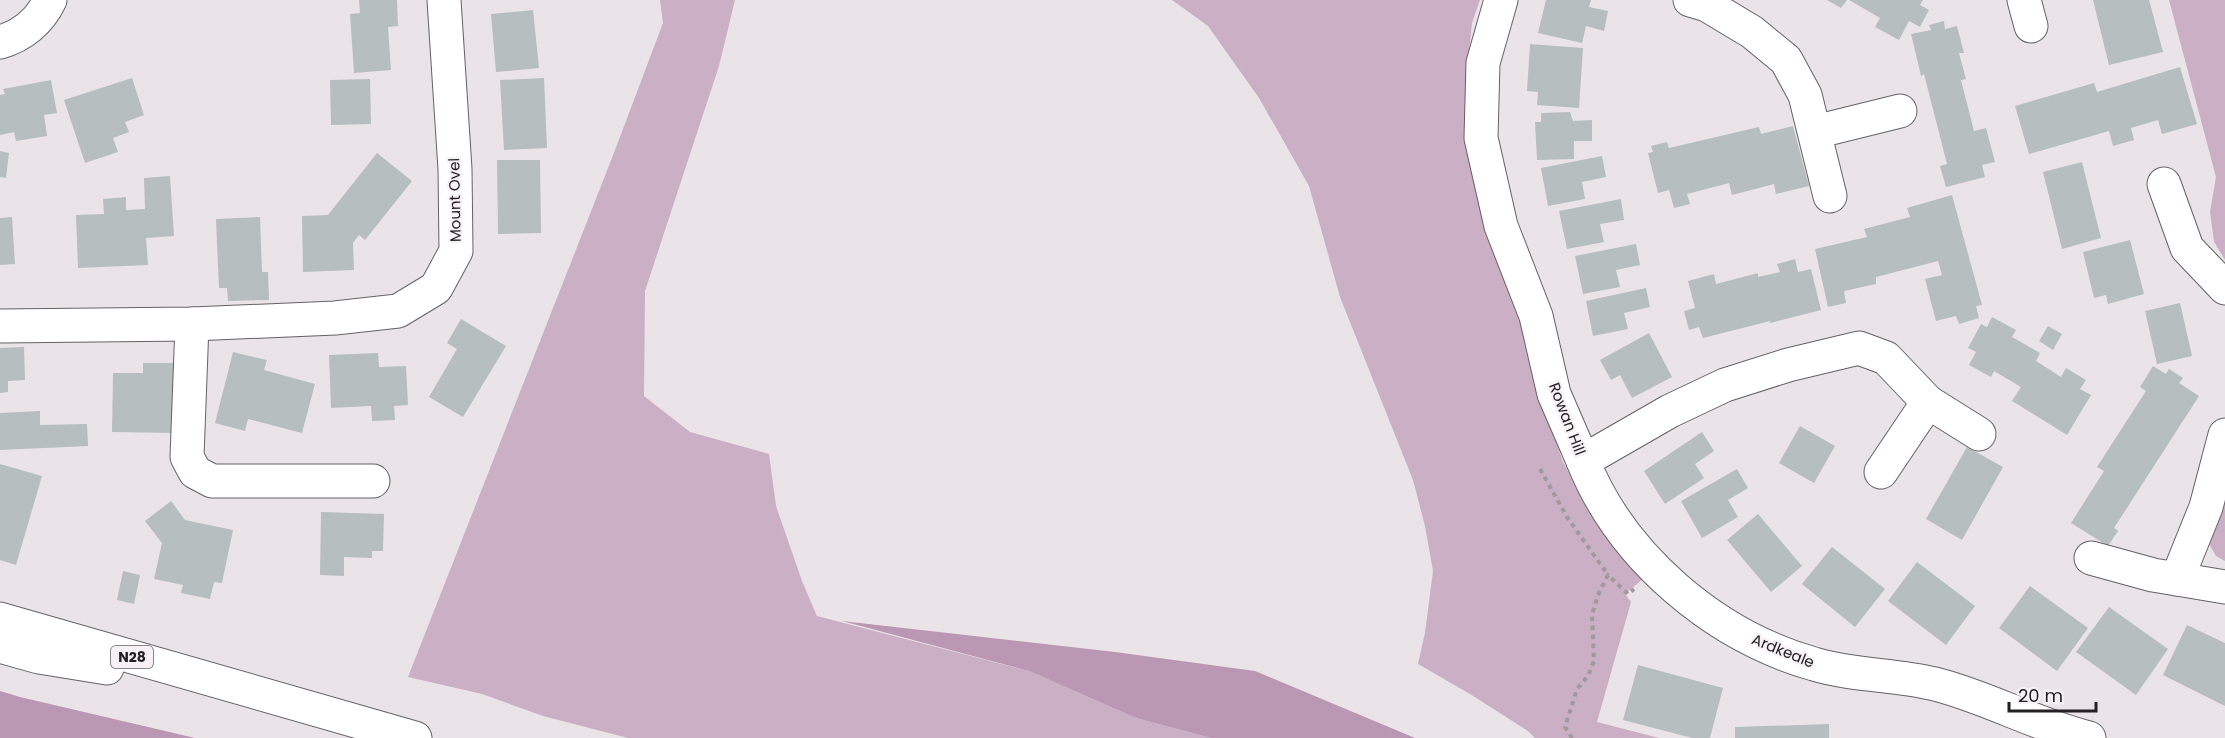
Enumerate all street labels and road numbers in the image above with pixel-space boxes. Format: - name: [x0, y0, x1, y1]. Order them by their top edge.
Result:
- street label: Mount Ovel: [443, 158, 466, 242]
- street label: Rowan Hill: [1544, 379, 1591, 458]
- street label: Ardkeale: [1749, 628, 1818, 673]
- road number: N28: [111, 646, 153, 668]

